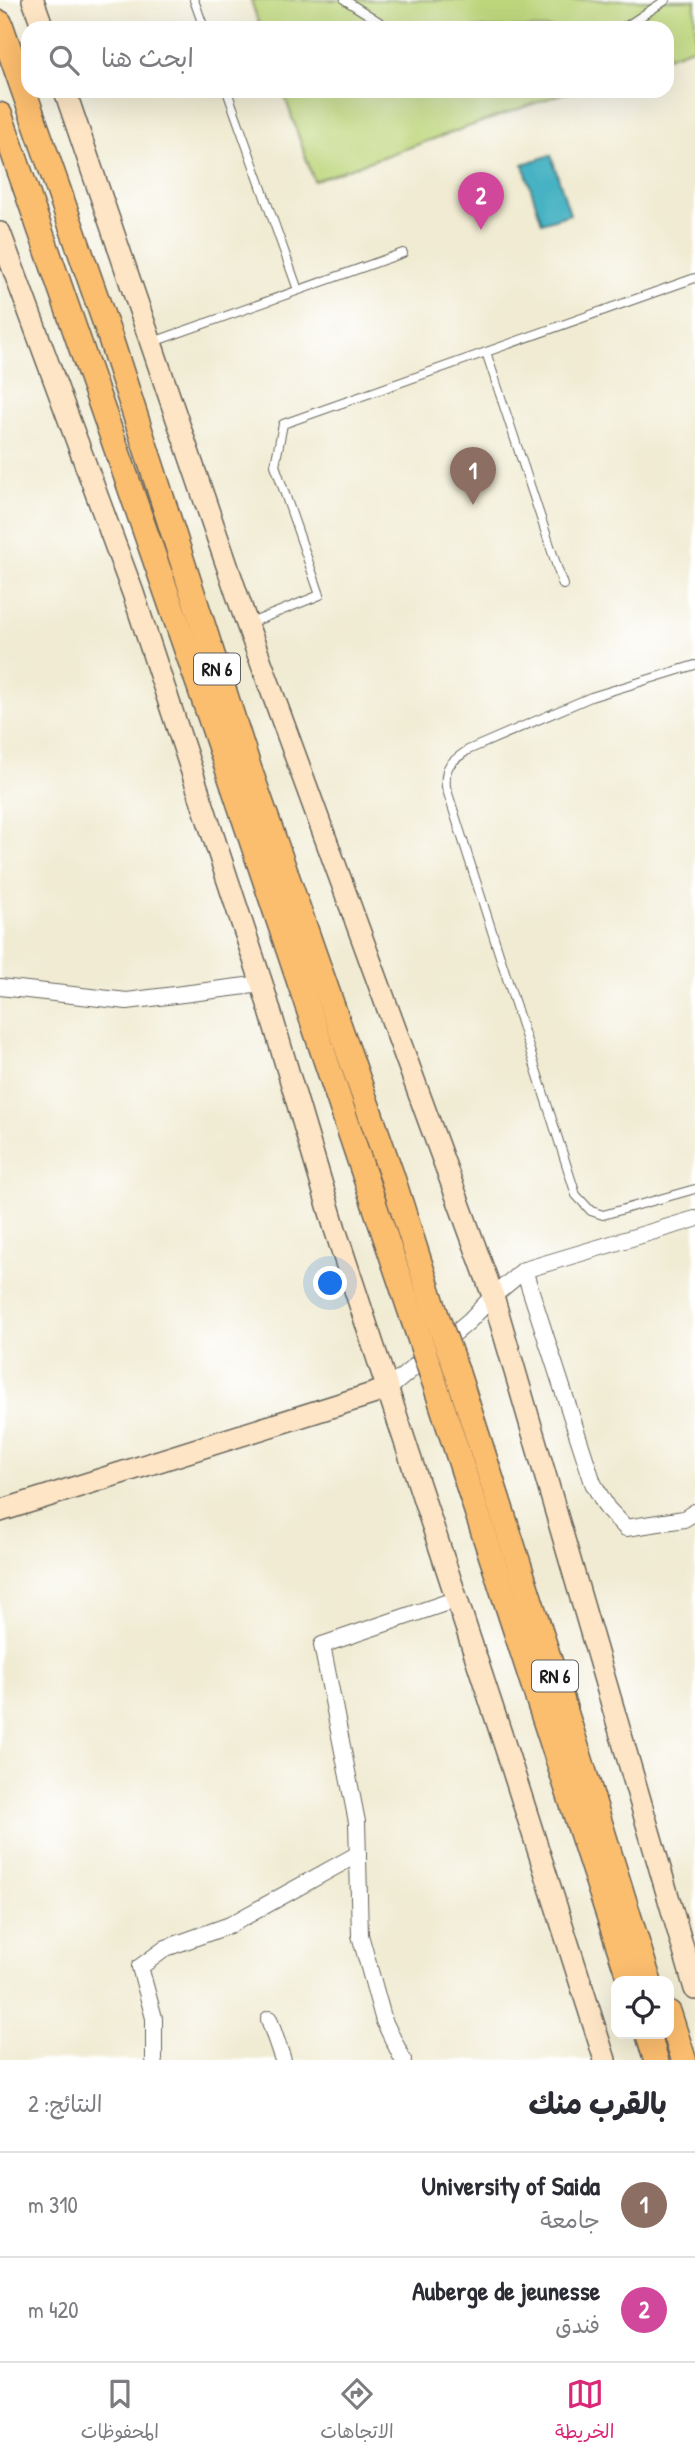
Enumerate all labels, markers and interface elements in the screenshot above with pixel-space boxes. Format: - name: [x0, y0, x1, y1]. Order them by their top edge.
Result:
- search box: [21, 21, 674, 98]
- text: ابحث هنا: [101, 40, 194, 75]
- icon: search: [45, 41, 83, 79]
- pin: 2: [458, 172, 504, 230]
- pin: 1: [450, 447, 496, 505]
- road number: RN 6: [194, 654, 240, 684]
- your location: [313, 1266, 347, 1300]
- road number: RN 6: [532, 1660, 578, 1692]
- map controls: [611, 1976, 674, 2039]
- button: locate: [611, 1976, 674, 2039]
- text: بالقرب منك: [529, 2083, 667, 2123]
- text: النتائج: 2: [28, 2088, 102, 2119]
- text: University of Saida: [422, 2168, 600, 2203]
- text: 310 m: [28, 2189, 78, 2220]
- text: 1: [640, 2189, 648, 2220]
- text: جامعة: [540, 2204, 600, 2235]
- text: Auberge de jeunesse: [412, 2273, 600, 2308]
- text: 420 m: [28, 2294, 79, 2325]
- text: 2: [639, 2294, 649, 2325]
- text: فندق: [555, 2309, 600, 2340]
- tab: المحفوظات: [81, 2375, 159, 2448]
- tab: الاتجاهات: [320, 2375, 394, 2448]
- tab: الخريطة: [555, 2375, 614, 2448]

